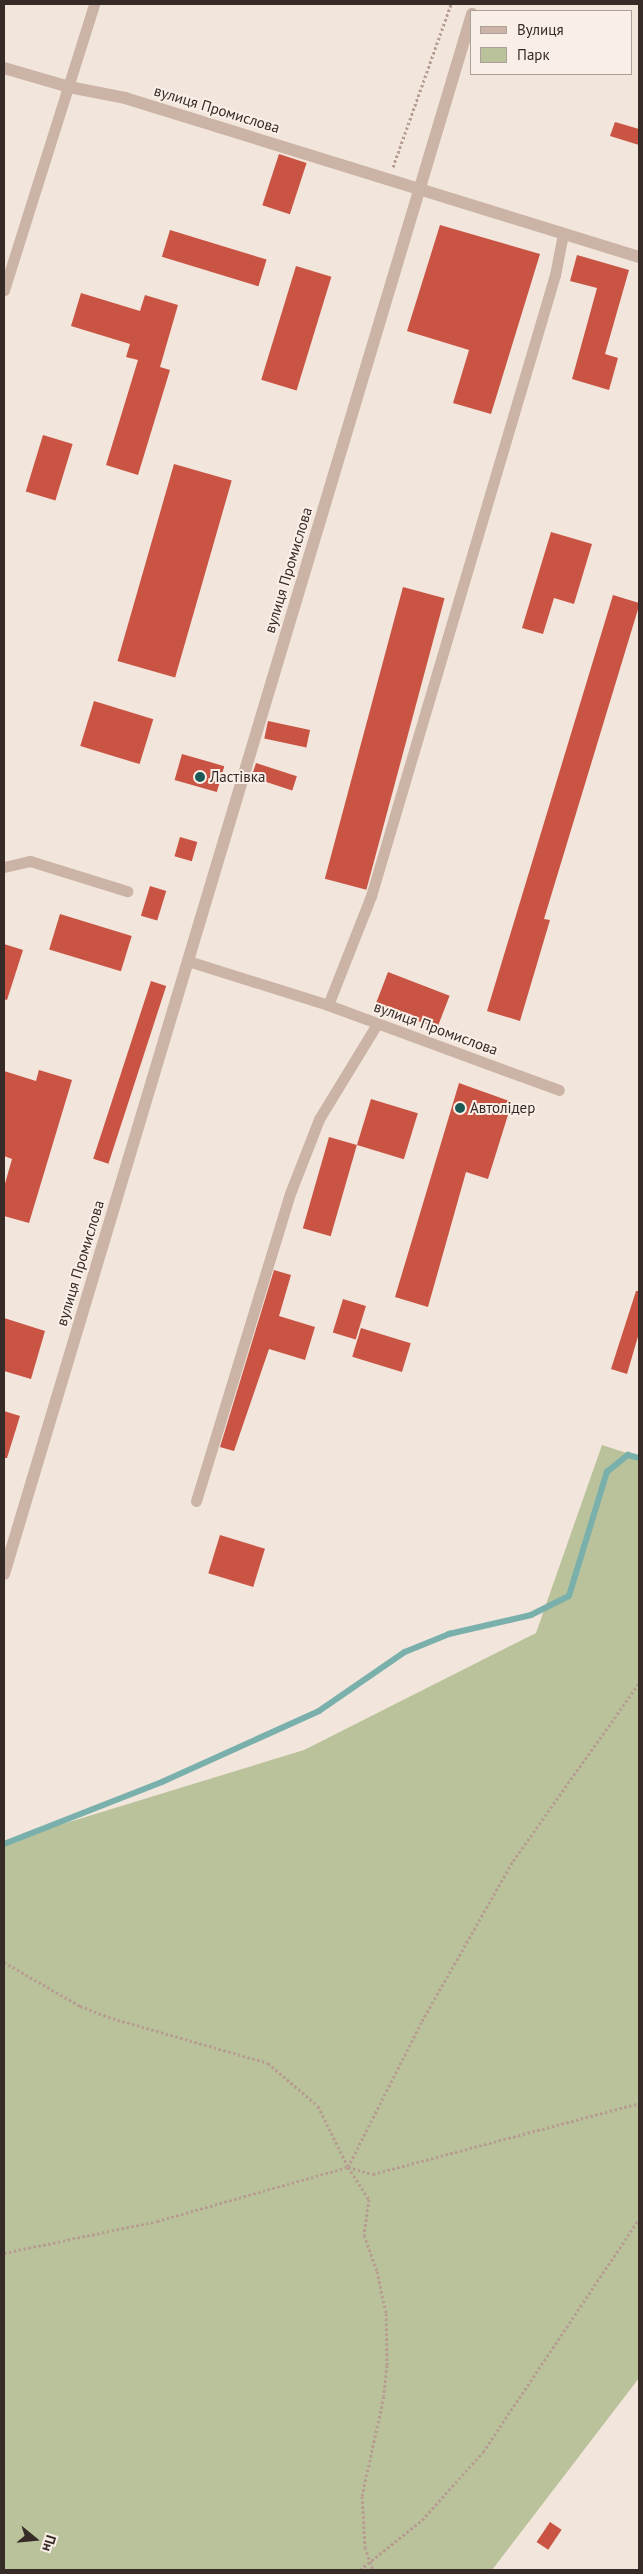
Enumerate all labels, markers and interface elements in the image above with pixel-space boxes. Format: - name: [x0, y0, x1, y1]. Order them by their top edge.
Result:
- legend: [470, 10, 633, 75]
- text: Вулиця: [517, 20, 564, 39]
- text: Парк: [517, 45, 550, 64]
- street label: вулиця Промислова: [152, 81, 282, 137]
- street label: вулиця Промислова: [260, 505, 316, 635]
- place label: Ластівка: [210, 768, 265, 786]
- marker: Ластівка: [194, 771, 206, 783]
- street label: вулиця Промислова: [372, 997, 500, 1059]
- place label: Автолідер: [470, 1099, 535, 1117]
- marker: Автолідер: [454, 1102, 466, 1114]
- street label: вулиця Промислова: [52, 1198, 108, 1328]
- north arrow: [10, 2514, 60, 2564]
- text: Пн: [38, 2533, 60, 2554]

